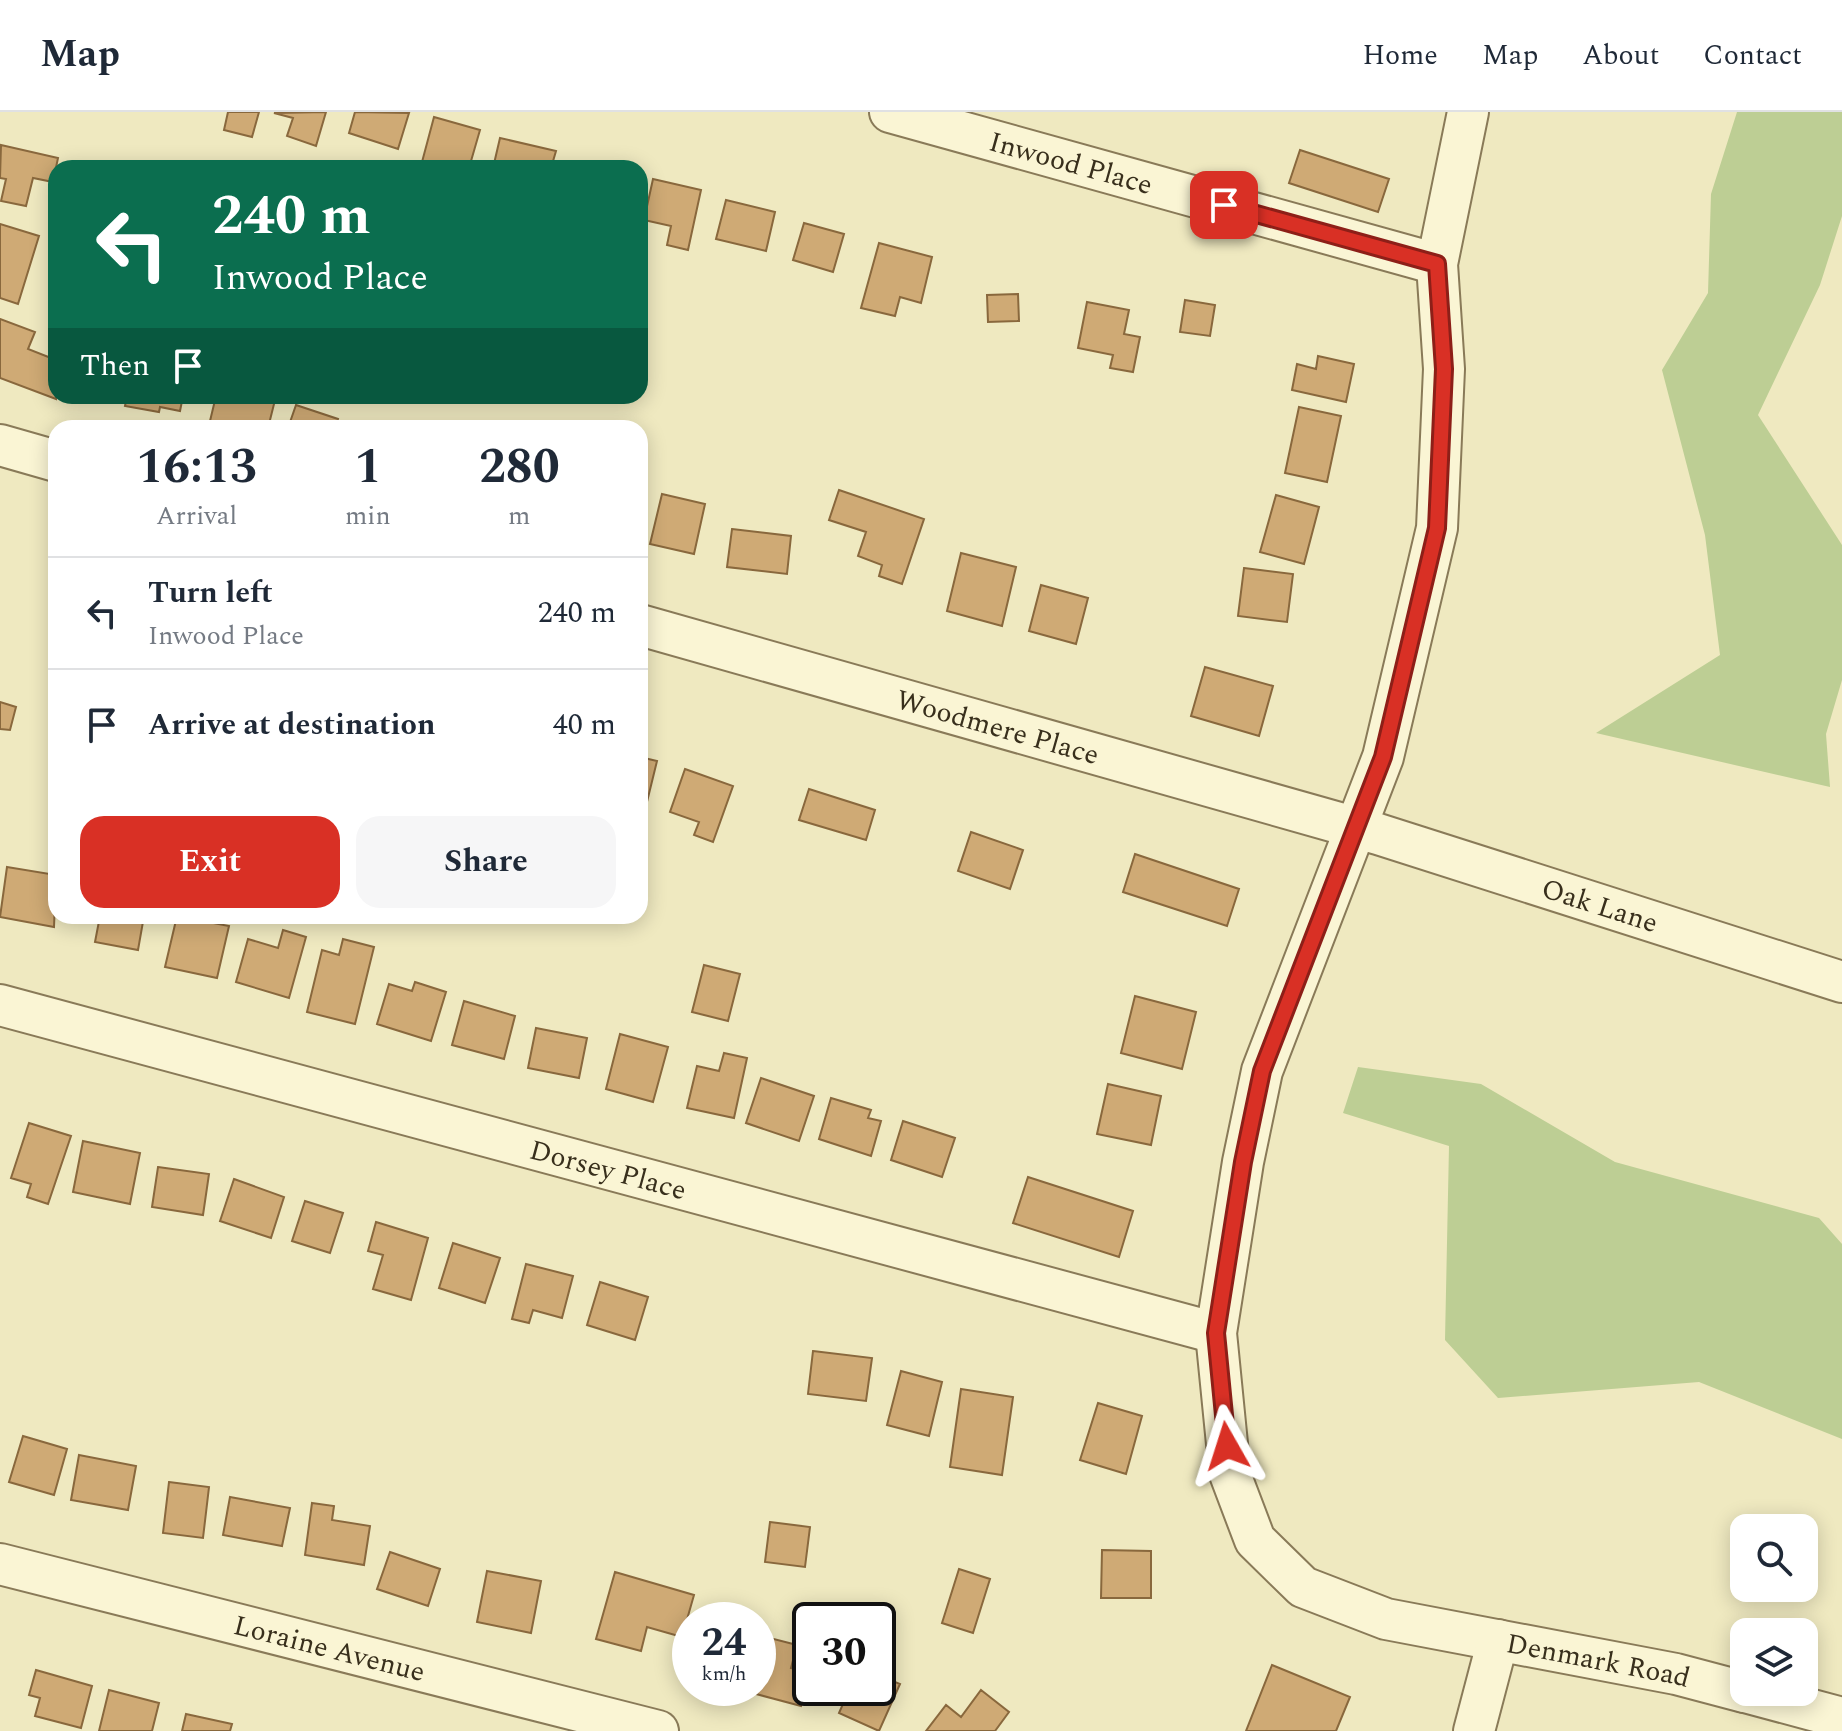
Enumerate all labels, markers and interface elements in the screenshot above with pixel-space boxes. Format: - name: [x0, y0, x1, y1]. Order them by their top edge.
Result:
- text: Map: [40, 26, 120, 84]
- text: Home: [1362, 34, 1438, 77]
- text: Map: [1482, 34, 1538, 77]
- text: About: [1582, 34, 1659, 77]
- text: Contact: [1703, 34, 1802, 77]
- street label: Inwood Place: [984, 121, 1157, 207]
- pin: [1190, 171, 1258, 239]
- text: 240 m: [212, 174, 371, 259]
- icon: arrive: [1202, 183, 1246, 227]
- icon: left: [80, 192, 184, 296]
- text: Inwood Place: [212, 251, 428, 306]
- text: Then: [80, 343, 150, 389]
- icon: arrive: [166, 344, 210, 388]
- text: 16:13: [136, 431, 257, 504]
- text: 1: [354, 431, 381, 504]
- text: 280: [479, 431, 560, 504]
- text: Arrival: [156, 496, 237, 536]
- text: min: [345, 496, 391, 536]
- text: m: [508, 496, 530, 536]
- text: Turn left: [148, 570, 273, 616]
- text: 240 m: [538, 590, 616, 636]
- icon: left: [80, 591, 124, 635]
- text: Inwood Place: [148, 616, 304, 656]
- street label: Woodmere Place: [891, 679, 1104, 777]
- text: Arrive at destination: [148, 702, 435, 748]
- text: 40 m: [553, 702, 616, 748]
- icon: arrive: [80, 703, 124, 747]
- button: Exit: [80, 816, 340, 908]
- button: Share: [356, 816, 616, 908]
- street label: Oak Lane: [1536, 867, 1663, 945]
- street label: Dorsey Place: [525, 1129, 691, 1212]
- position arrow: [1185, 1404, 1269, 1488]
- map controls: [1730, 1514, 1818, 1706]
- button: search: [1730, 1514, 1818, 1602]
- speed limit sign: 30: [792, 1602, 896, 1706]
- street label: Loraine Avenue: [229, 1604, 429, 1694]
- text: 24: [702, 1613, 746, 1674]
- button: layers: [1730, 1618, 1818, 1706]
- street label: Denmark Road: [1503, 1622, 1695, 1700]
- text: km/h: [702, 1659, 747, 1689]

